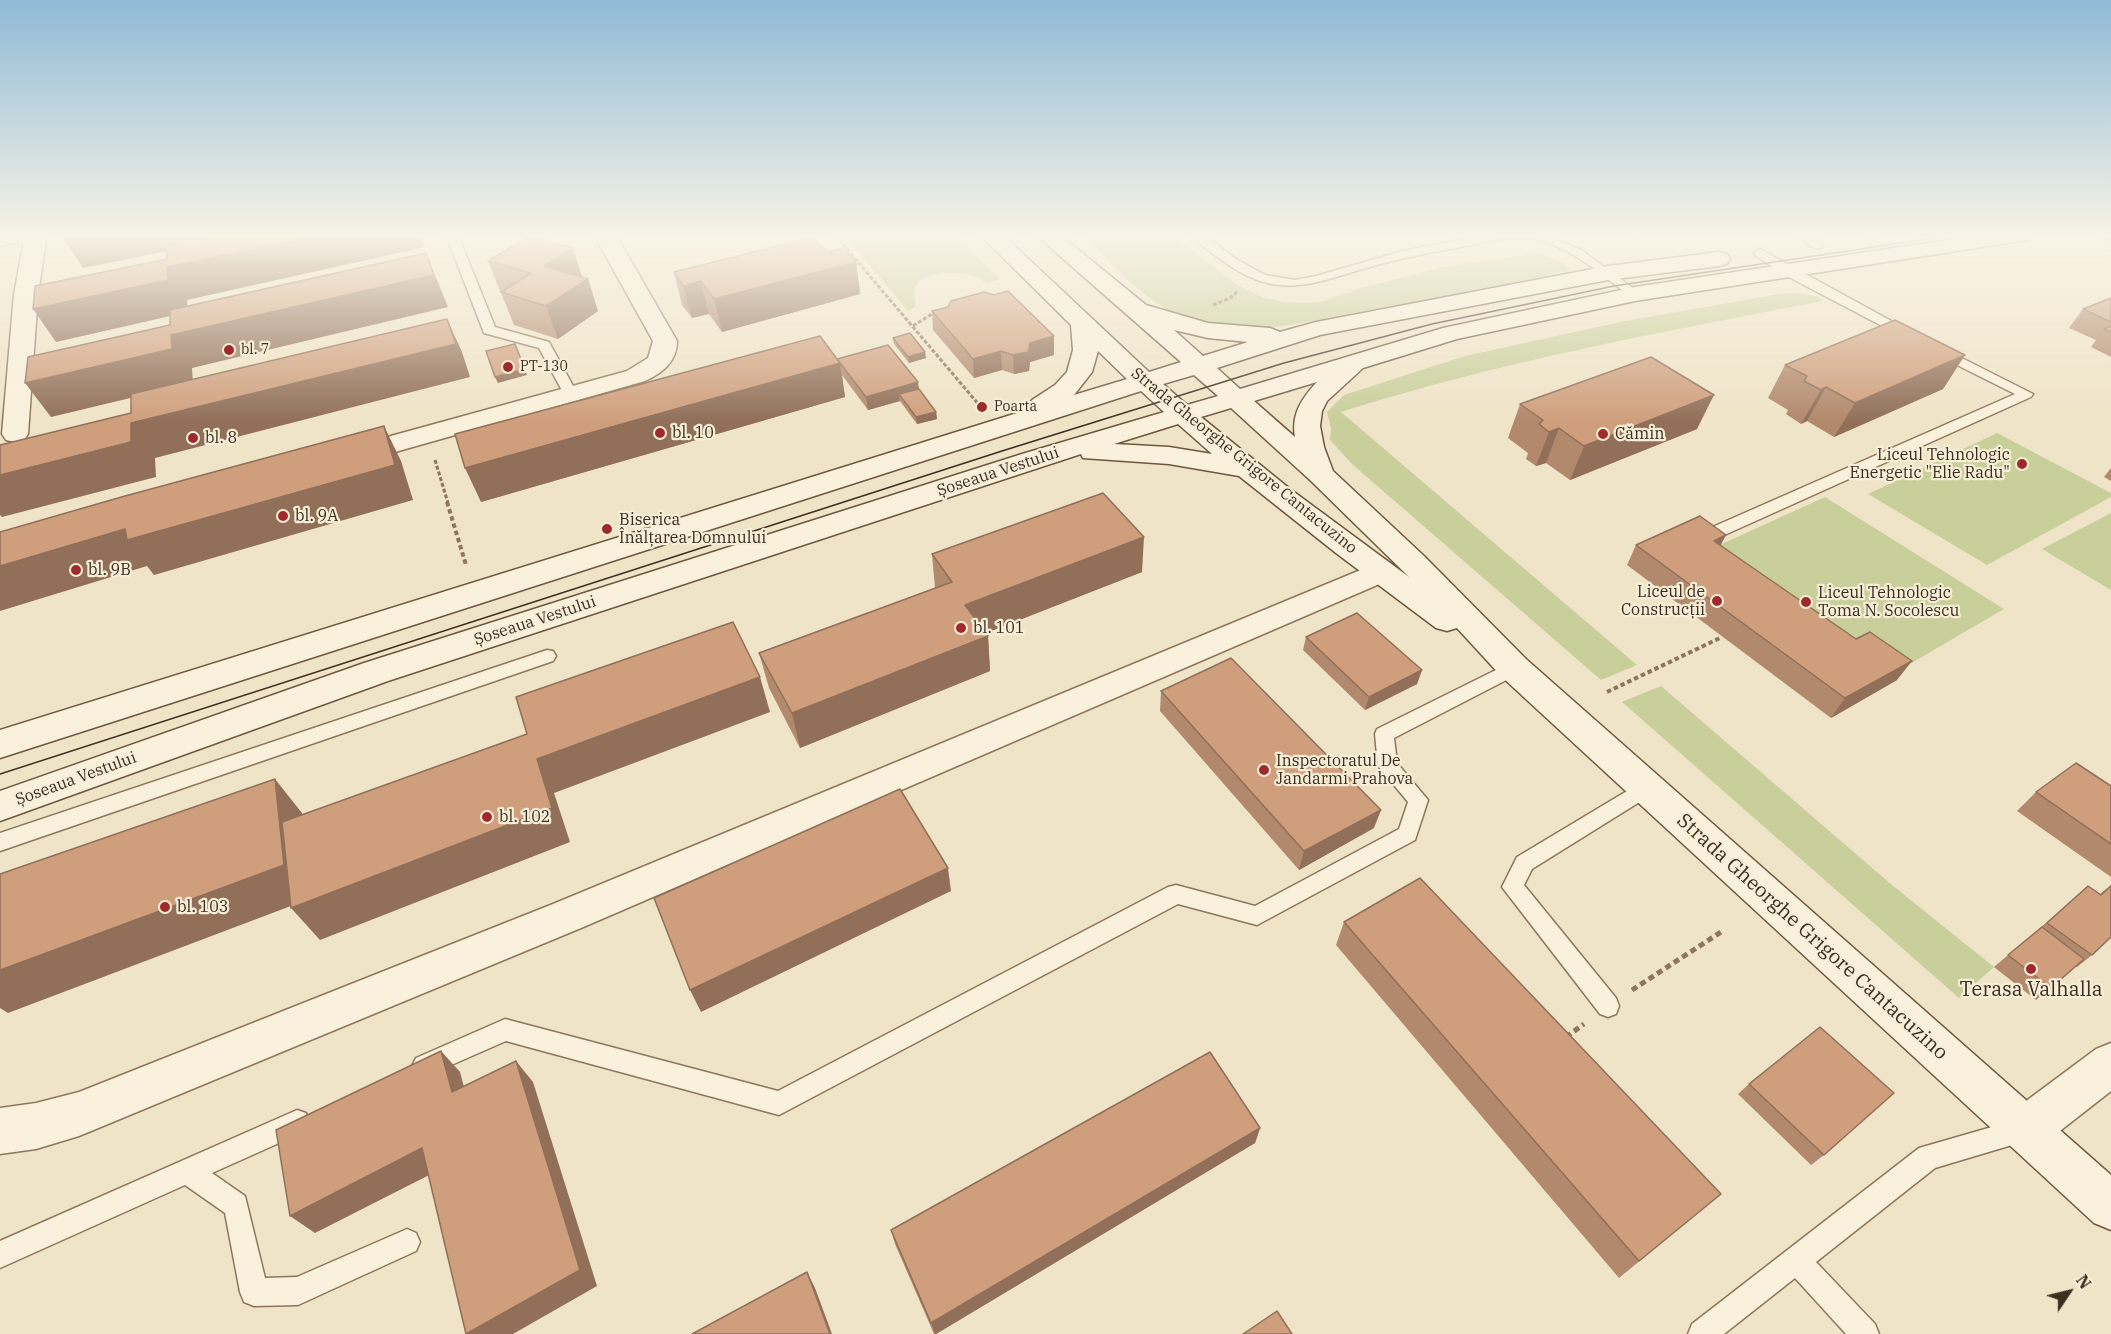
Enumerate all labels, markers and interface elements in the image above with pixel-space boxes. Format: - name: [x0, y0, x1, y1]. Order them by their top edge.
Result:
- place label: bl. 7: [241, 342, 269, 358]
- marker: bl. 7: [222, 343, 236, 357]
- place label: PT-130: [520, 359, 568, 375]
- marker: PT-130: [501, 360, 515, 374]
- street label: Strada Gheorghe Grigore Cantacuzino: [1127, 364, 1361, 558]
- place label: Poarta: [994, 399, 1037, 415]
- marker: Poarta: [975, 400, 989, 414]
- place label: bl. 10: [672, 423, 714, 443]
- place label: Cămin: [1615, 424, 1664, 444]
- marker: bl. 10: [653, 426, 667, 440]
- marker: Cămin: [1596, 427, 1610, 441]
- place label: bl. 8: [205, 428, 237, 448]
- marker: bl. 8: [186, 431, 200, 445]
- street label: Șoseaua Vestului: [935, 443, 1061, 501]
- place label: Liceul Tehnologic Energetic "Elie Radu": [1849, 445, 2010, 483]
- marker: Liceul Tehnologic Energetic "Elie Radu": [2015, 457, 2029, 471]
- place label: bl. 9A: [295, 506, 338, 526]
- marker: bl. 9A: [276, 509, 290, 523]
- place label: Biserica Înălțarea Domnului: [619, 510, 766, 548]
- marker: Biserica Înălțarea Domnului: [600, 522, 614, 536]
- place label: bl. 9B: [88, 560, 131, 580]
- marker: bl. 9B: [69, 563, 83, 577]
- place label: Liceul de Construcții: [1621, 582, 1705, 620]
- place label: Liceul Tehnologic Toma N. Socolescu: [1818, 583, 1959, 621]
- street label: Șoseaua Vestului: [472, 592, 598, 650]
- marker: Liceul de Construcții: [1710, 594, 1724, 608]
- marker: Liceul Tehnologic Toma N. Socolescu: [1799, 595, 1813, 609]
- place label: bl. 101: [973, 618, 1024, 638]
- marker: bl. 101: [954, 621, 968, 635]
- street label: Șoseaua Vestului: [13, 748, 139, 810]
- place label: Inspectoratul De Jandarmi Prahova: [1276, 751, 1413, 789]
- marker: Inspectoratul De Jandarmi Prahova: [1257, 763, 1271, 777]
- place label: bl. 102: [499, 807, 550, 827]
- street label: Strada Gheorghe Grigore Cantacuzino: [1672, 809, 1952, 1065]
- marker: bl. 102: [480, 810, 494, 824]
- place label: bl. 103: [177, 897, 228, 917]
- marker: bl. 103: [158, 900, 172, 914]
- marker: Terasa Valhalla: [2024, 962, 2038, 976]
- place label: Terasa Valhalla: [1959, 978, 2103, 1002]
- north arrow: [2039, 1262, 2099, 1322]
- text: N: [2072, 1271, 2096, 1293]

